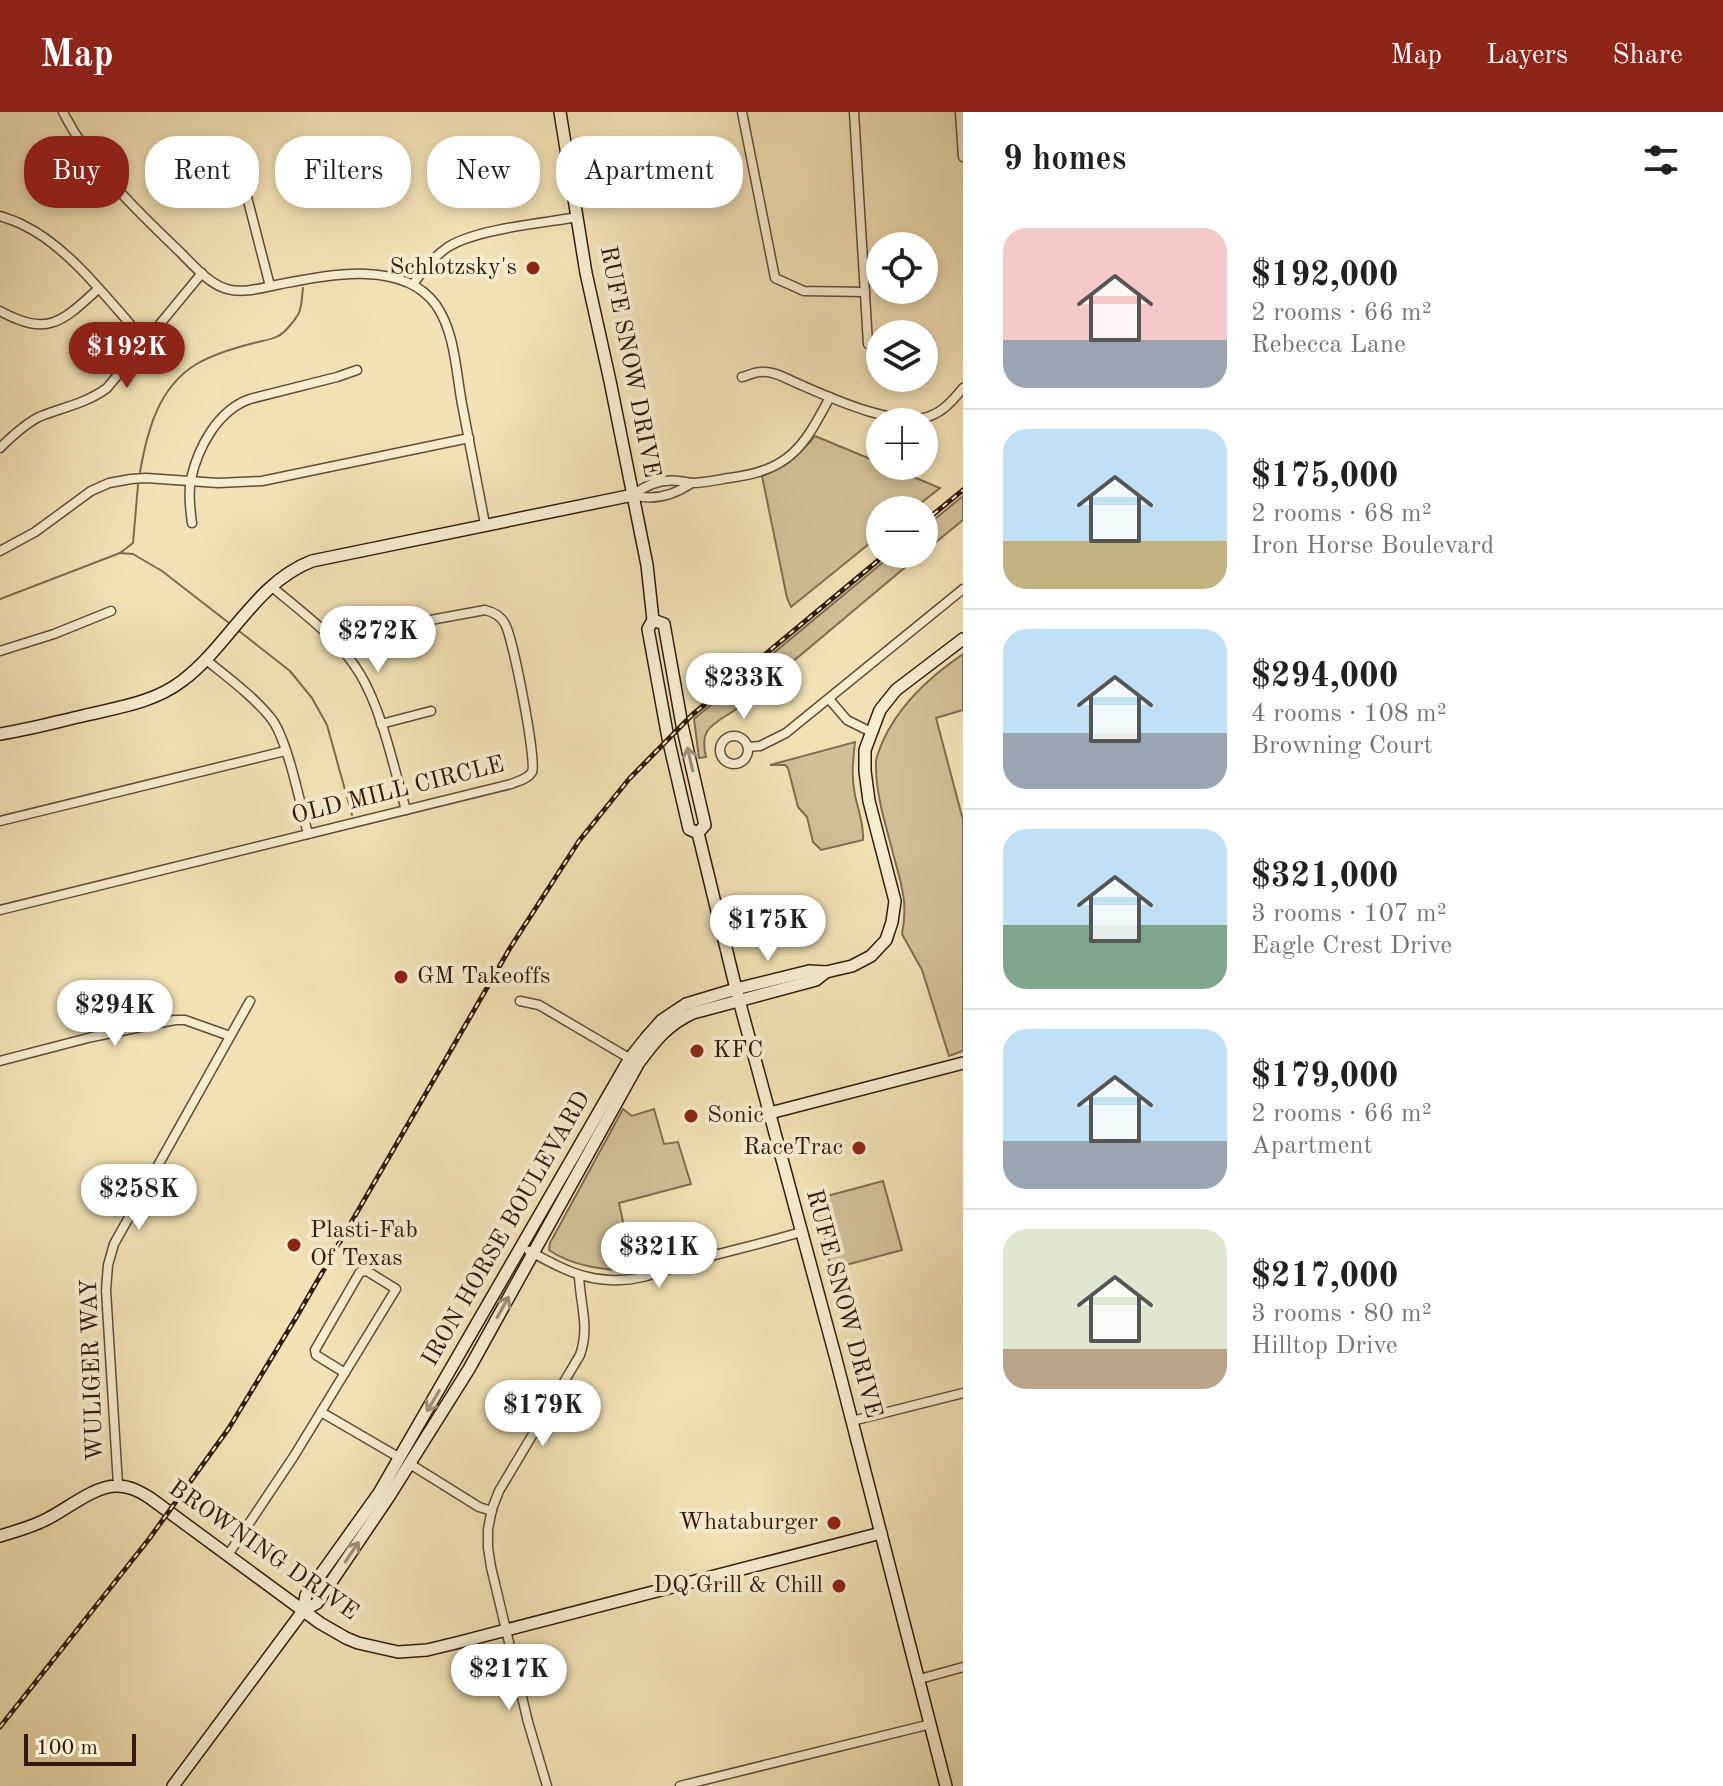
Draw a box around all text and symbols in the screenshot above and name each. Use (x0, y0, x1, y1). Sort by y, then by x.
text: Map (40, 37, 114, 75)
text: Map (1390, 42, 1442, 70)
text: Layers (1486, 42, 1568, 70)
text: Share (1612, 42, 1683, 70)
chip: Buy (24, 136, 129, 208)
chip: Rent (145, 136, 259, 208)
chip: Filters (275, 136, 411, 208)
chip: New (427, 136, 540, 208)
chip: Apartment (556, 136, 743, 208)
icon: filters (1639, 138, 1683, 182)
text: 9 homes (1003, 143, 1126, 177)
map controls (866, 232, 938, 568)
button: locate (866, 232, 938, 304)
street label: RUFE SNOW DRIVE (595, 244, 663, 480)
place label: Schlotzsky's (389, 256, 517, 280)
marker: Schlotzsky's (524, 259, 542, 277)
text: $192,000 (1251, 259, 1399, 293)
icon: home (1067, 260, 1163, 356)
text: 2 rooms · 66 m² (1251, 300, 1432, 326)
button: layers (866, 320, 938, 392)
pin: $192K (71, 322, 183, 390)
text: Rebecca Lane (1251, 332, 1406, 358)
text: $192K (87, 335, 167, 361)
button: + (866, 408, 938, 480)
text: $175,000 (1251, 460, 1399, 494)
icon: home (1067, 461, 1163, 557)
button: − (866, 496, 938, 568)
text: 2 rooms · 68 m² (1251, 501, 1432, 527)
text: Iron Horse Boulevard (1251, 533, 1494, 559)
pin: $272K (322, 606, 434, 674)
text: $272K (338, 619, 418, 645)
pin: $233K (688, 653, 800, 721)
text: $294,000 (1251, 660, 1399, 694)
icon: home (1067, 661, 1163, 757)
text: $233K (704, 666, 784, 692)
text: 4 rooms · 108 m² (1251, 701, 1447, 727)
text: Browning Court (1251, 733, 1433, 759)
one-way arrow (682, 747, 697, 772)
street label: OLD MILL CIRCLE (289, 753, 507, 829)
text: $321,000 (1251, 860, 1399, 894)
icon: home (1067, 861, 1163, 957)
pin: $175K (712, 895, 824, 963)
text: 3 rooms · 107 m² (1251, 901, 1447, 927)
text: $175K (728, 908, 808, 934)
text: Eagle Crest Drive (1251, 933, 1452, 959)
place label: GM Takeoffs (417, 965, 551, 989)
marker: GM Takeoffs (392, 968, 410, 986)
pin: $294K (59, 980, 171, 1048)
text: $294K (75, 993, 155, 1019)
place label: KFC (713, 1039, 763, 1063)
marker: KFC (688, 1042, 706, 1060)
text: $179,000 (1251, 1060, 1399, 1094)
icon: home (1067, 1061, 1163, 1157)
street label: IRON HORSE BOULEVARD (418, 1087, 596, 1371)
text: 2 rooms · 66 m² (1251, 1101, 1432, 1127)
place label: Sonic (707, 1104, 764, 1128)
marker: Sonic (682, 1107, 700, 1125)
text: Apartment (1251, 1133, 1373, 1159)
place label: RaceTrac (743, 1136, 843, 1160)
marker: RaceTrac (850, 1139, 868, 1157)
pin: $258K (83, 1164, 195, 1232)
text: $258K (99, 1177, 179, 1203)
street label: RUFE SNOW DRIVE (801, 1187, 885, 1421)
place label: Plasti-Fab Of Texas (310, 1219, 418, 1271)
pin: $321K (603, 1222, 715, 1290)
text: $321K (619, 1235, 699, 1261)
marker: Plasti-Fab Of Texas (285, 1236, 303, 1254)
text: $217,000 (1251, 1260, 1399, 1294)
icon: home (1067, 1261, 1163, 1357)
street label: WULIGER WAY (78, 1278, 108, 1462)
one-way arrow (495, 1296, 511, 1319)
text: 3 rooms · 80 m² (1251, 1301, 1432, 1327)
text: Hilltop Drive (1251, 1333, 1398, 1359)
pin: $179K (487, 1380, 599, 1448)
one-way arrow (425, 1389, 441, 1412)
text: $179K (503, 1393, 583, 1419)
street label: BROWNING DRIVE (164, 1477, 362, 1625)
place label: Whataburger (678, 1511, 818, 1535)
marker: Whataburger (825, 1514, 843, 1532)
one-way arrow (344, 1541, 360, 1563)
place label: DQ Grill & Chill (653, 1574, 823, 1598)
marker: DQ Grill & Chill (830, 1577, 848, 1595)
pin: $217K (453, 1644, 565, 1712)
text: $217K (469, 1657, 549, 1683)
scale bar (24, 1730, 136, 1766)
text: 100 m (36, 1737, 98, 1759)

